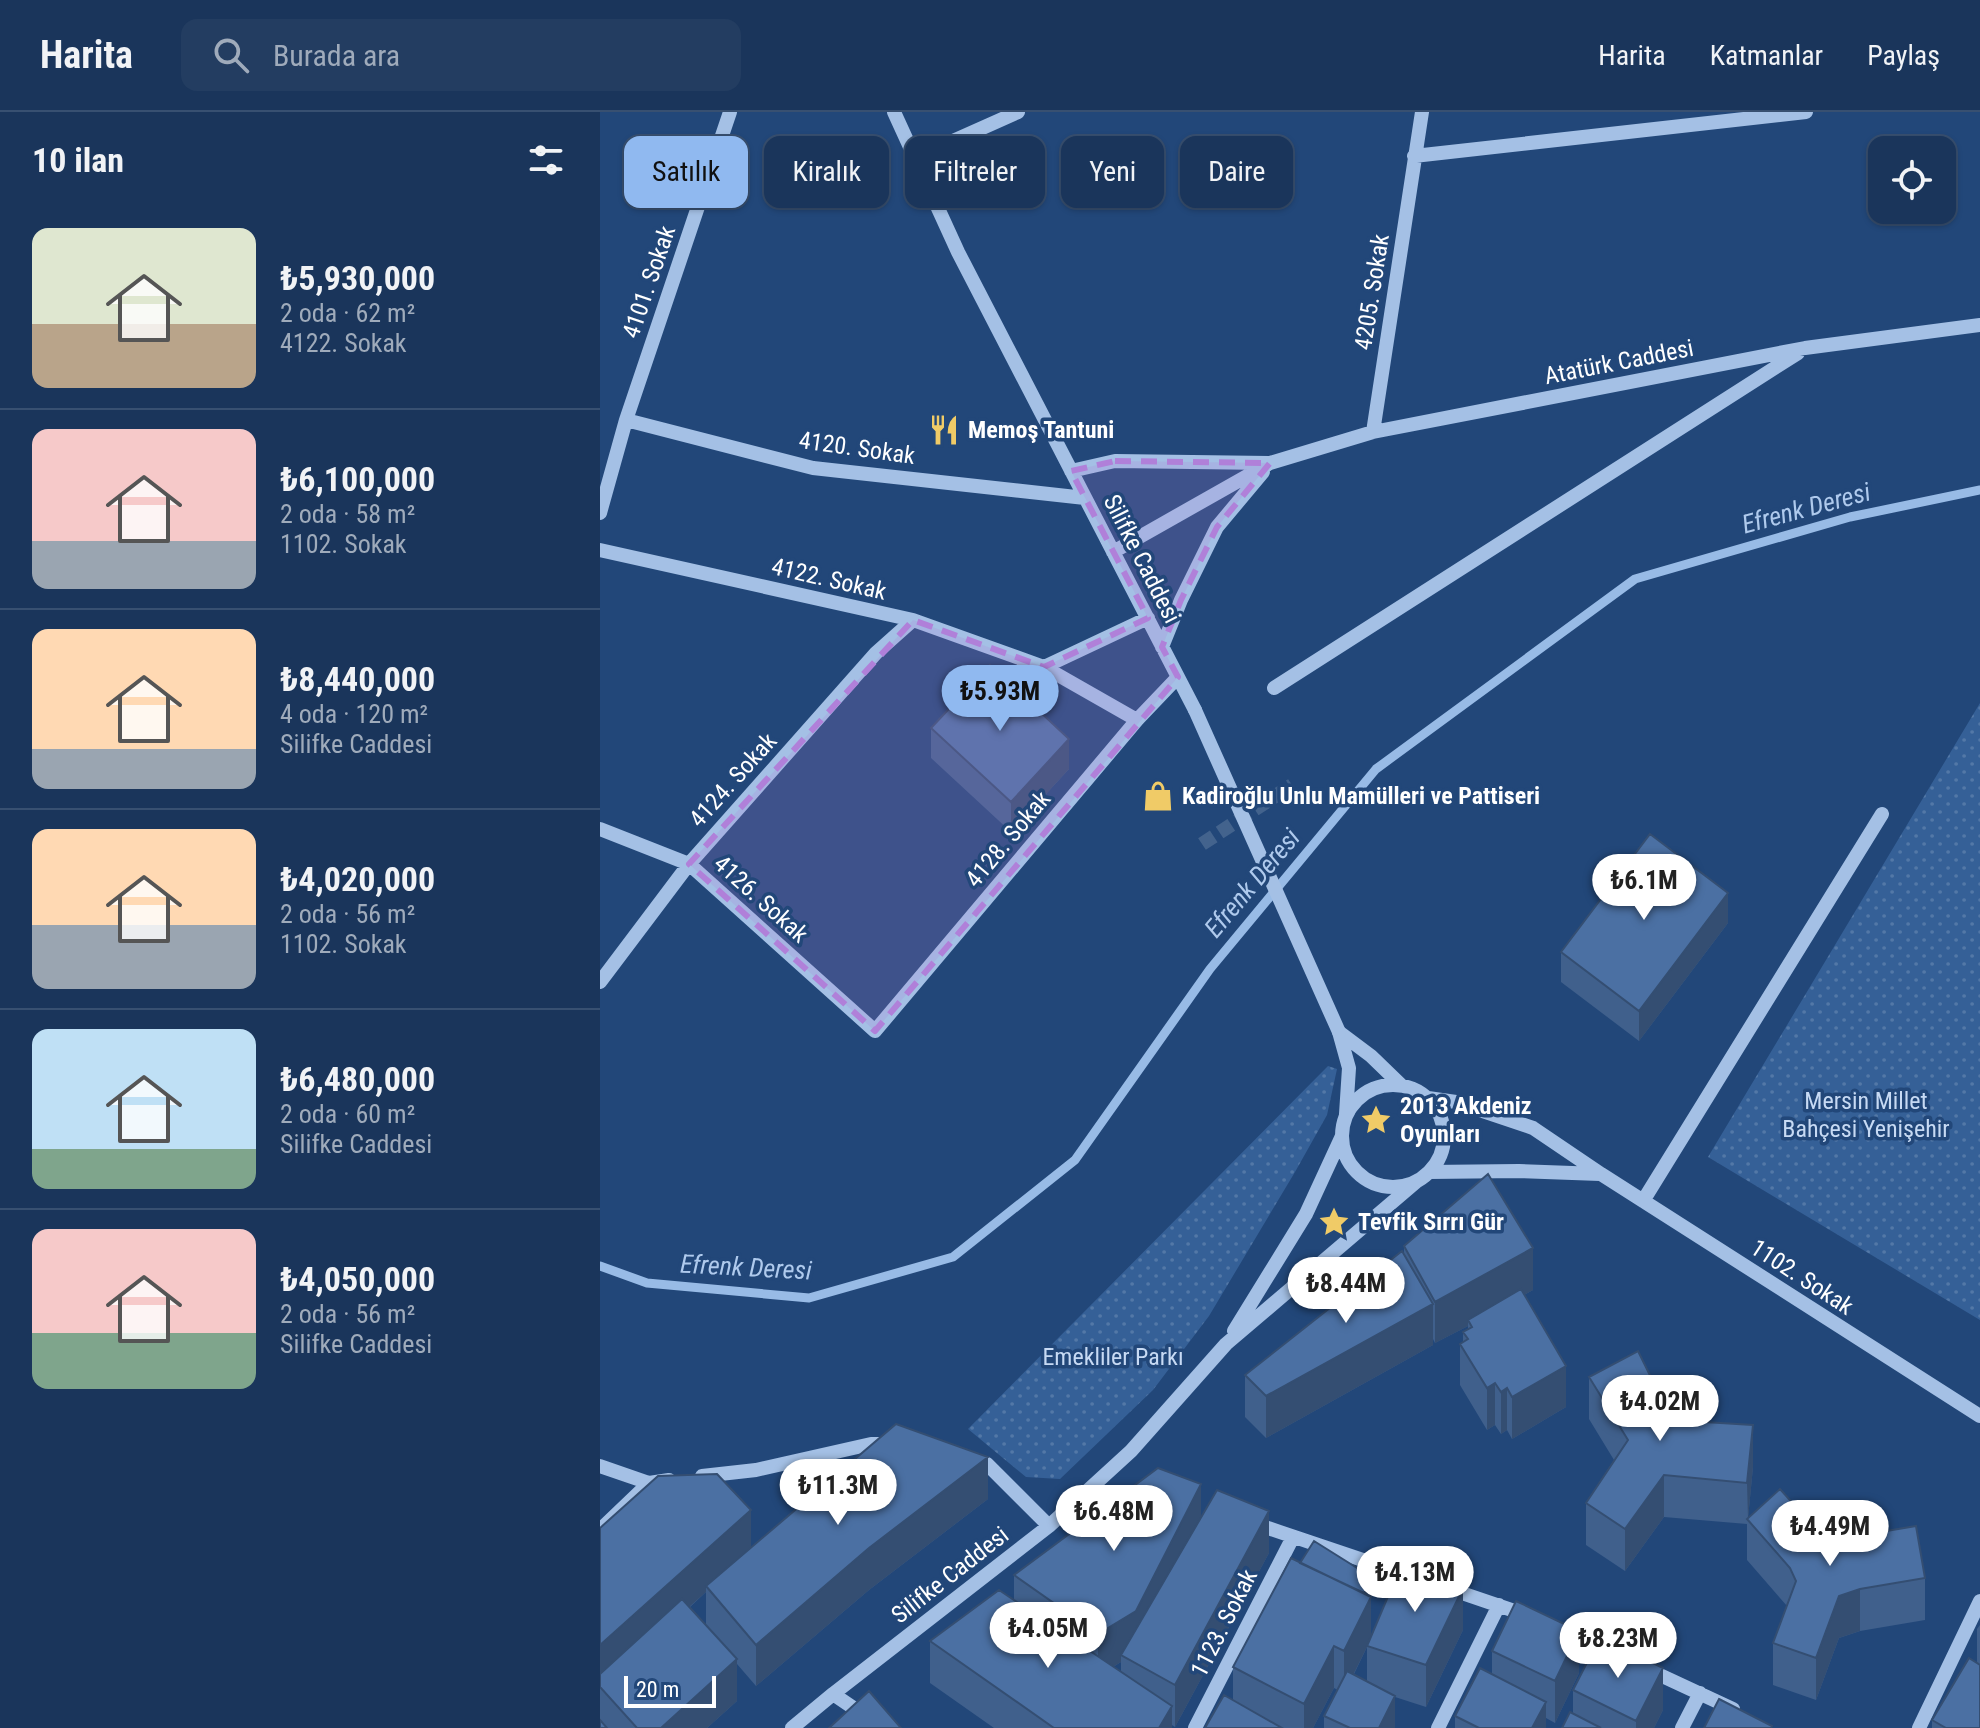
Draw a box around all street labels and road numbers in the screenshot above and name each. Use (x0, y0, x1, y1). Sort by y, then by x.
street label: 4101. Sokak (617, 222, 681, 342)
street label: 4205. Sokak (1349, 232, 1395, 352)
street label: Atatürk Caddesi (1542, 334, 1696, 390)
street label: 4120. Sokak (797, 426, 917, 470)
street label: Silifke Caddesi (1098, 490, 1186, 628)
street label: 4122. Sokak (769, 552, 889, 606)
street label: 4124. Sokak (683, 727, 783, 833)
street label: 4128. Sokak (960, 785, 1056, 893)
street label: 4126. Sokak (708, 849, 814, 949)
street label: 1102. Sokak (1745, 1233, 1859, 1321)
street label: Silifke Caddesi (886, 1521, 1014, 1629)
street label: 1123. Sokak (1185, 1564, 1263, 1681)

